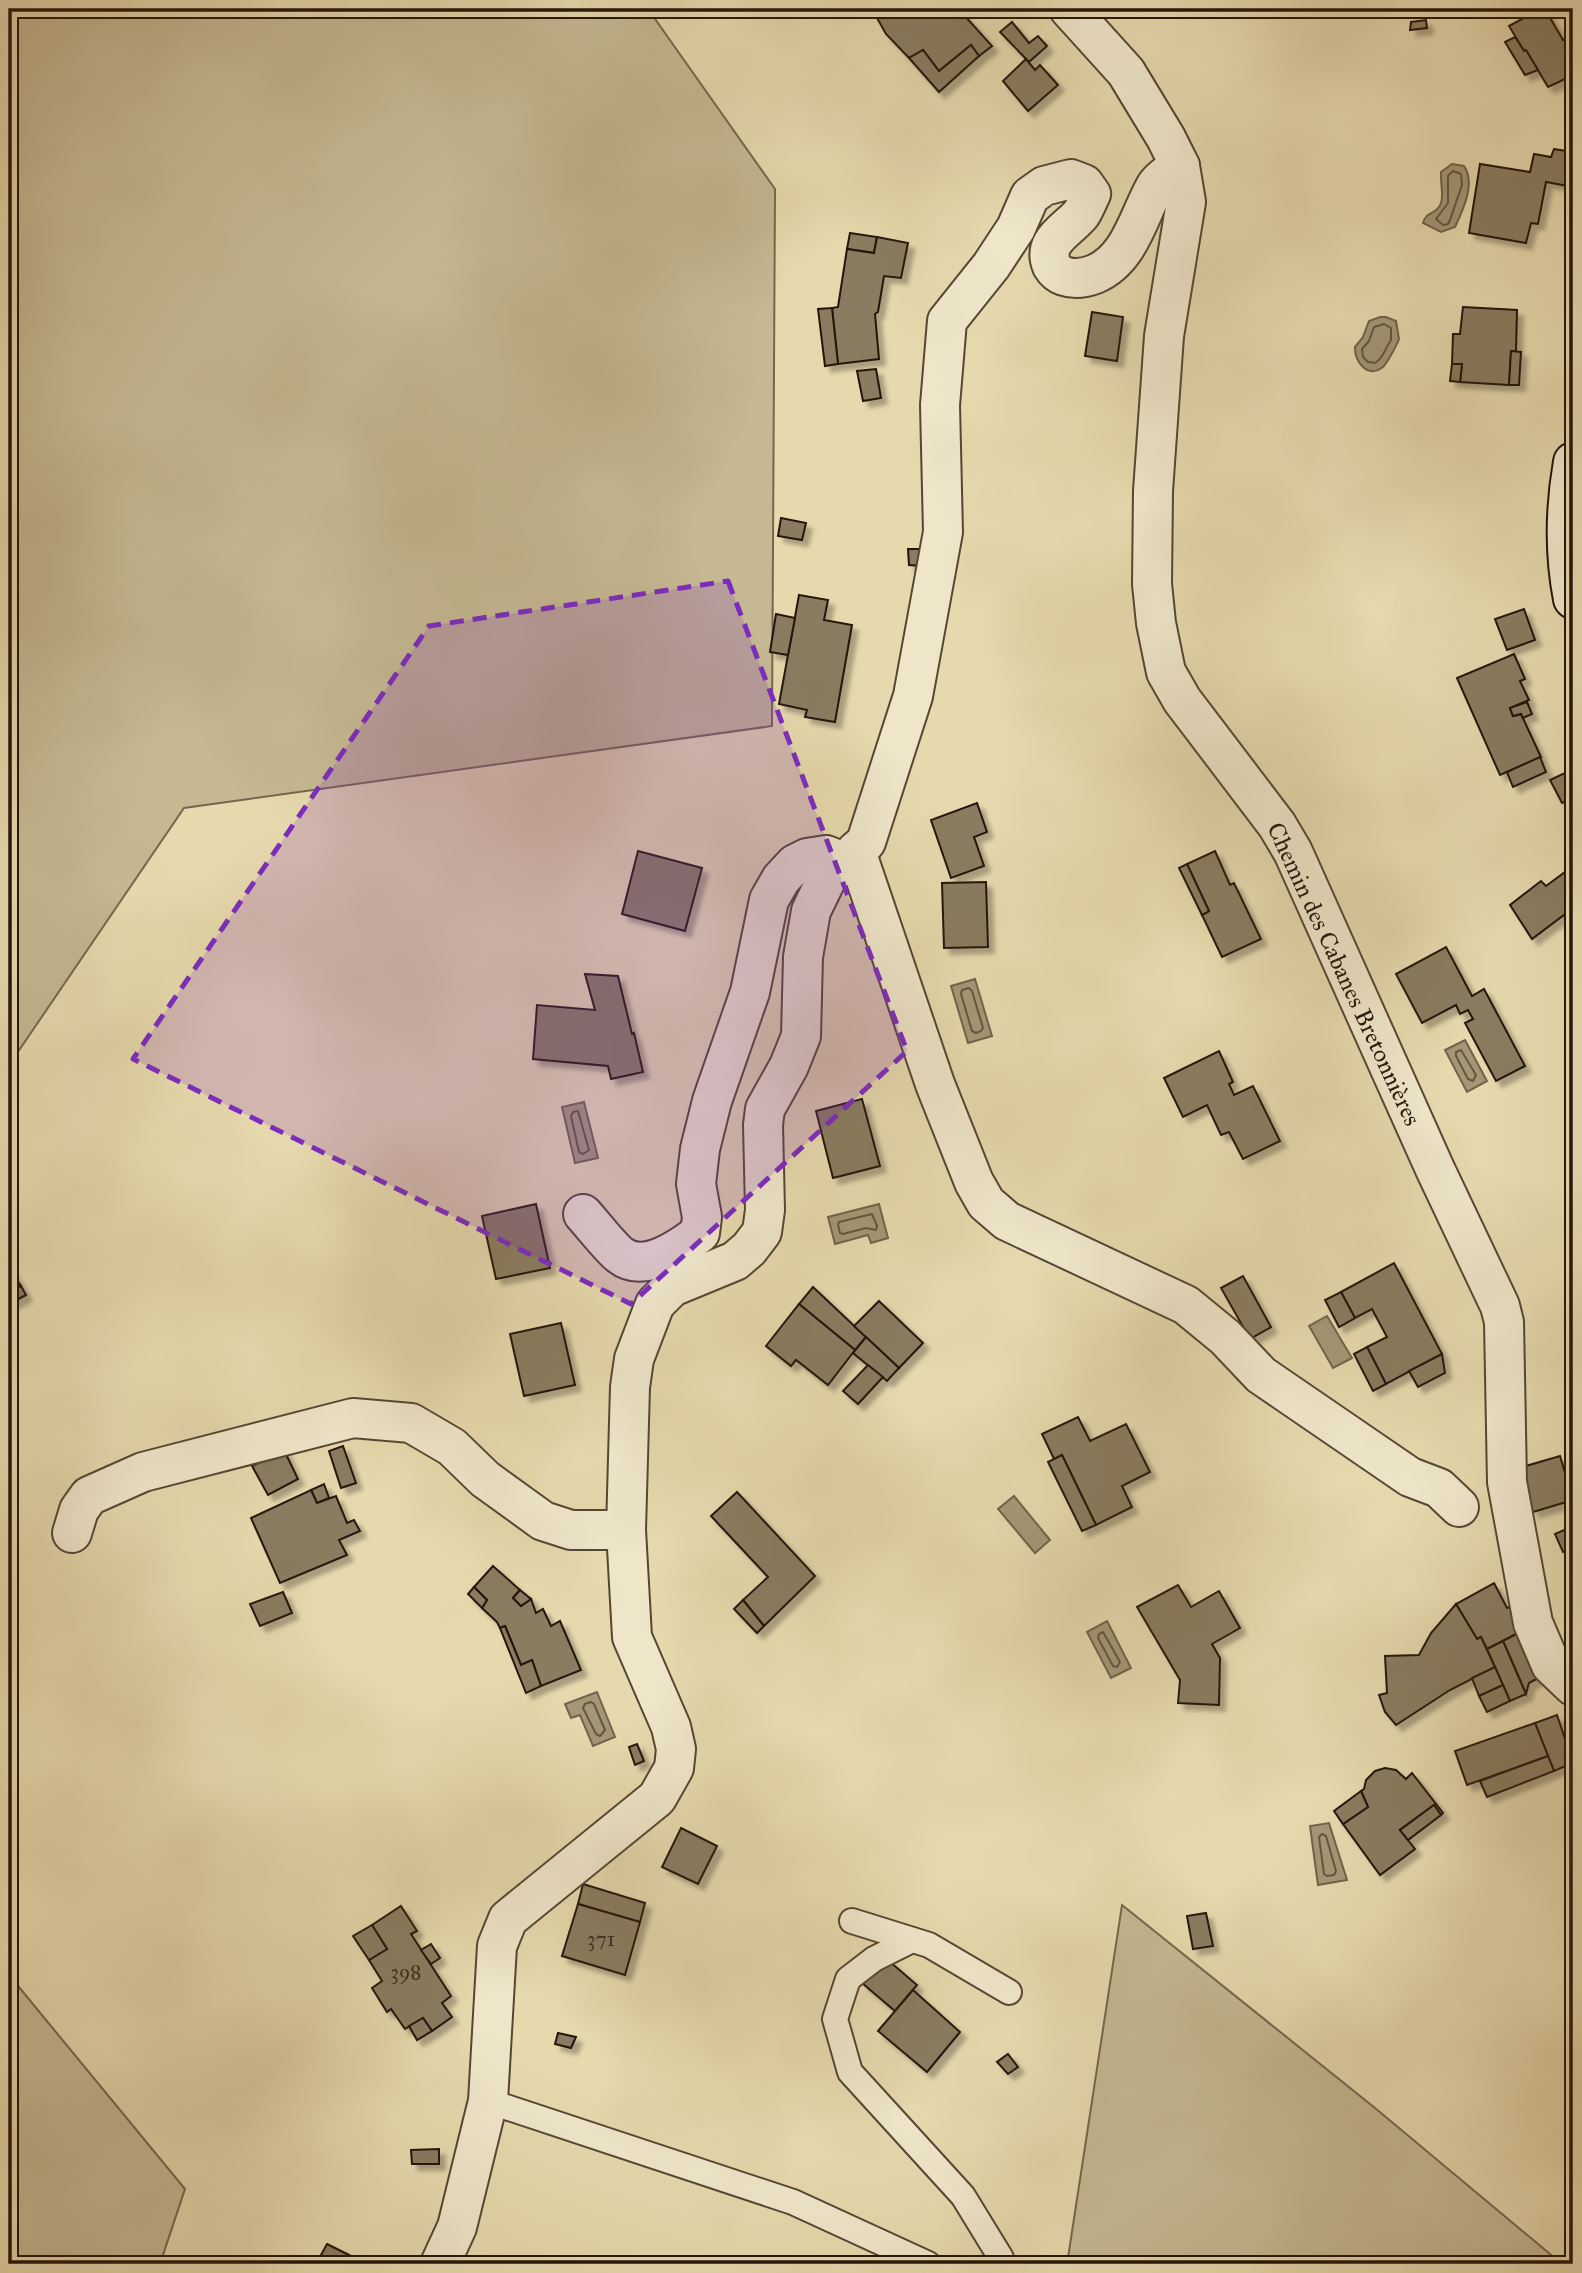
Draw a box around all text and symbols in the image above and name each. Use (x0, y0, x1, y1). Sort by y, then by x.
street label: Chemin des Cabanes Bretonnières (1260, 818, 1428, 1130)
house number: 371 (587, 1926, 615, 1952)
house number: 398 (391, 1959, 421, 1985)

